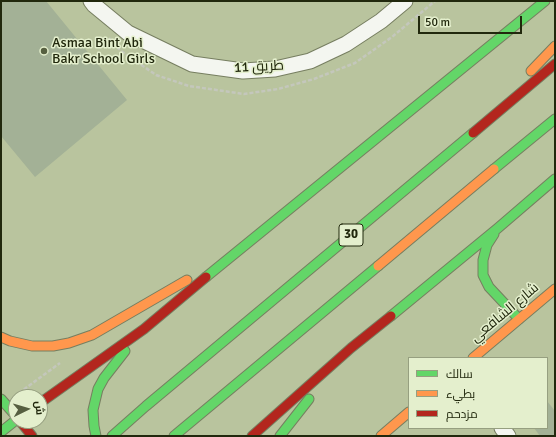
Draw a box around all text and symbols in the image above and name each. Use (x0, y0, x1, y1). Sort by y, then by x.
scale bar (420, 8, 524, 34)
text: 50 m (425, 15, 450, 30)
place label: Asmaa Bint Abi Bakr School Girls (52, 35, 155, 68)
marker: Asmaa Bint Abi Bakr School Girls (39, 46, 49, 56)
street label: طريق 11 (233, 57, 285, 77)
road number: 30 (339, 224, 363, 246)
street label: شارع الشافعي (468, 280, 542, 346)
legend (408, 357, 548, 429)
text: سالك (446, 367, 473, 382)
text: بطيء (446, 387, 475, 402)
north arrow (8, 389, 48, 429)
text: ش (32, 400, 47, 416)
text: مزدحم (446, 407, 478, 422)

